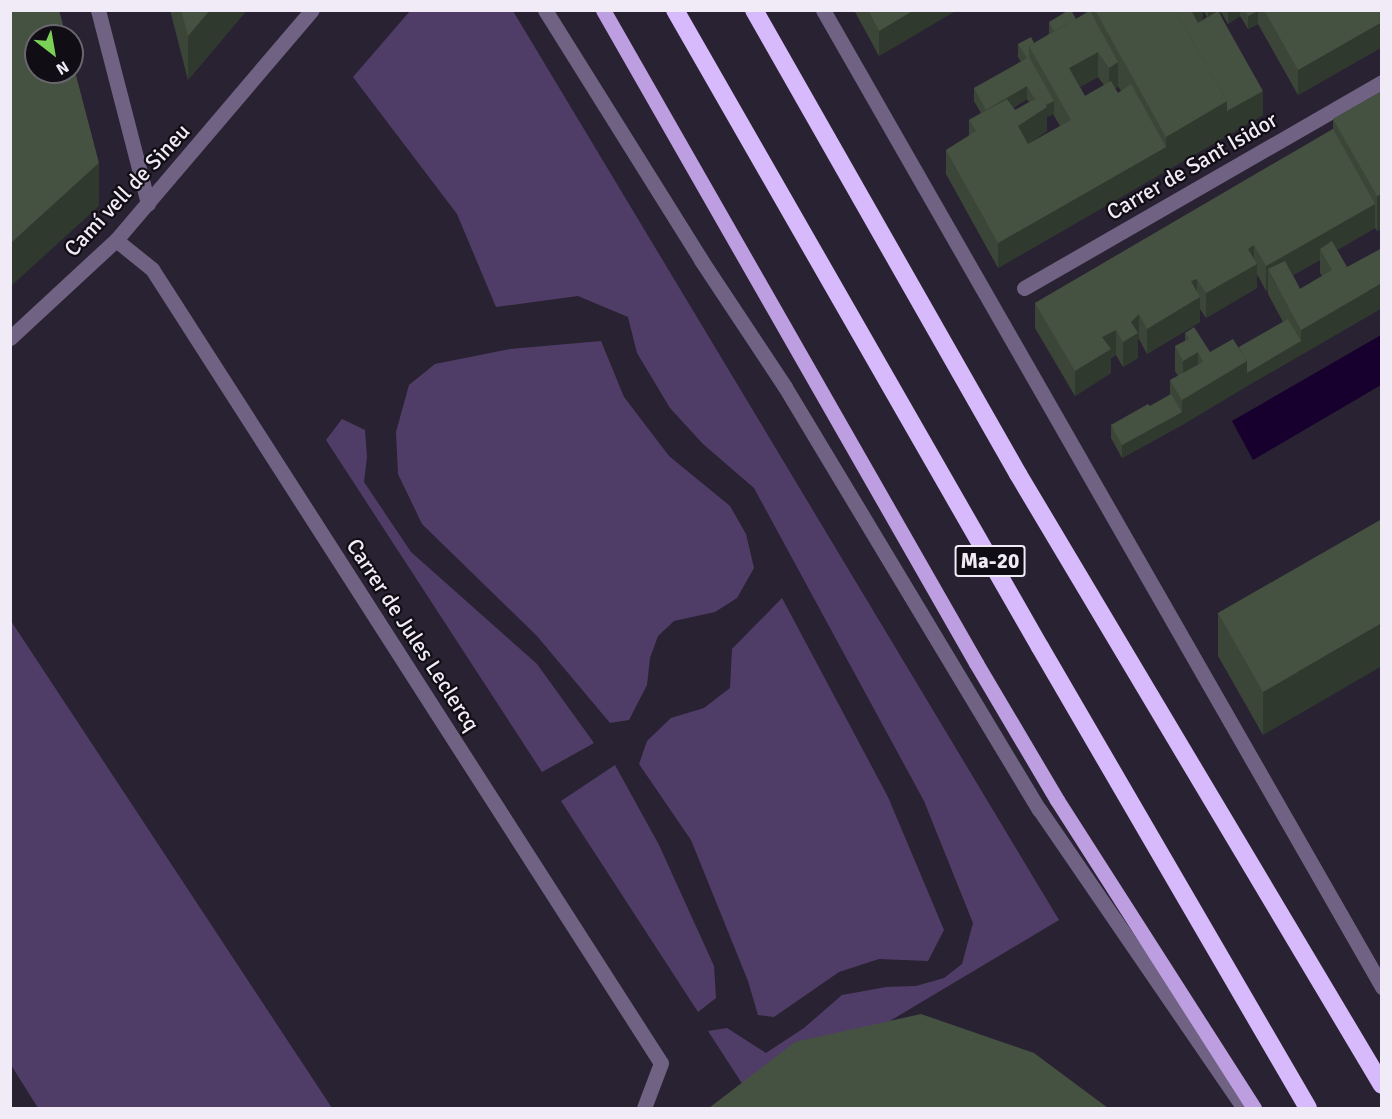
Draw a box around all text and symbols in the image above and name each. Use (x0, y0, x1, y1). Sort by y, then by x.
north arrow (24, 24, 84, 84)
text: N (52, 56, 72, 79)
street label: Carrer de Sant Isidor (1102, 106, 1282, 226)
street label: Camí vell de Sineu (59, 118, 195, 262)
street label: Carrer de Jules Leclercq (341, 534, 485, 736)
road number: Ma-20 (954, 543, 1026, 579)

